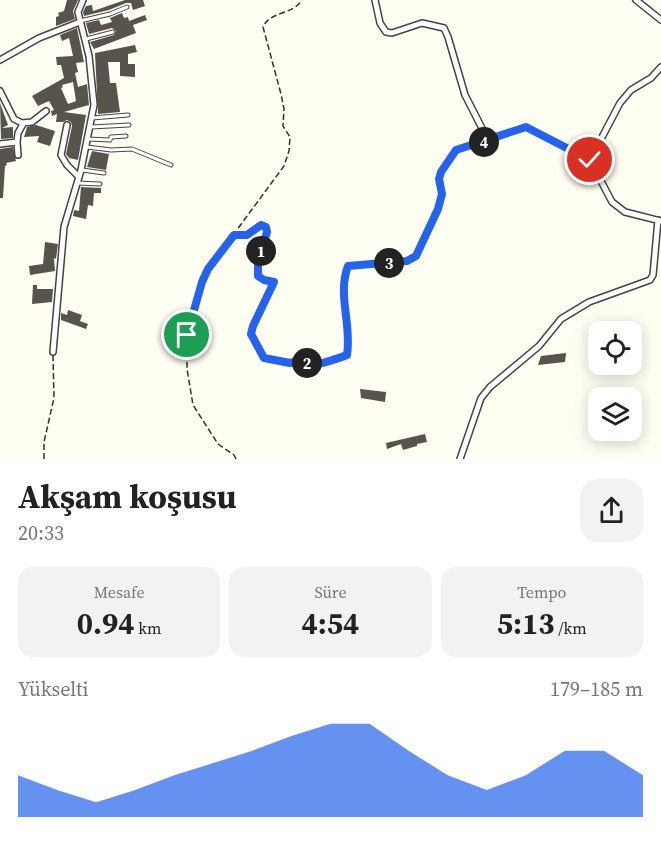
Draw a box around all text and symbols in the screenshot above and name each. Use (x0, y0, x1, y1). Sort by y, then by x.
pin: 4 (469, 127, 499, 157)
text: 4 (480, 131, 488, 153)
pin (564, 134, 615, 185)
icon: check (573, 143, 606, 176)
pin: 1 (246, 236, 276, 266)
text: 1 (257, 240, 265, 262)
pin: 3 (374, 248, 404, 278)
text: 3 (385, 252, 393, 274)
pin (161, 309, 212, 360)
icon: arrive (170, 318, 203, 351)
map controls (588, 321, 642, 441)
button: locate (588, 321, 642, 375)
pin: 2 (292, 348, 322, 378)
text: 2 (303, 352, 311, 374)
button: layers (588, 387, 642, 441)
text: Akşam koşusu (18, 474, 237, 519)
button: share (580, 479, 643, 542)
text: 20:33 (18, 519, 64, 547)
text: Mesafe (94, 581, 145, 603)
text: Süre (314, 581, 347, 603)
text: Tempo (517, 581, 566, 603)
text: 0.94 (77, 603, 135, 644)
text: 4:54 (302, 603, 359, 644)
text: 5:13 (497, 603, 555, 644)
text: km (135, 617, 162, 639)
text: /km (555, 617, 587, 639)
text: Yükselti (18, 675, 89, 703)
text: 179–185 m (550, 675, 643, 703)

